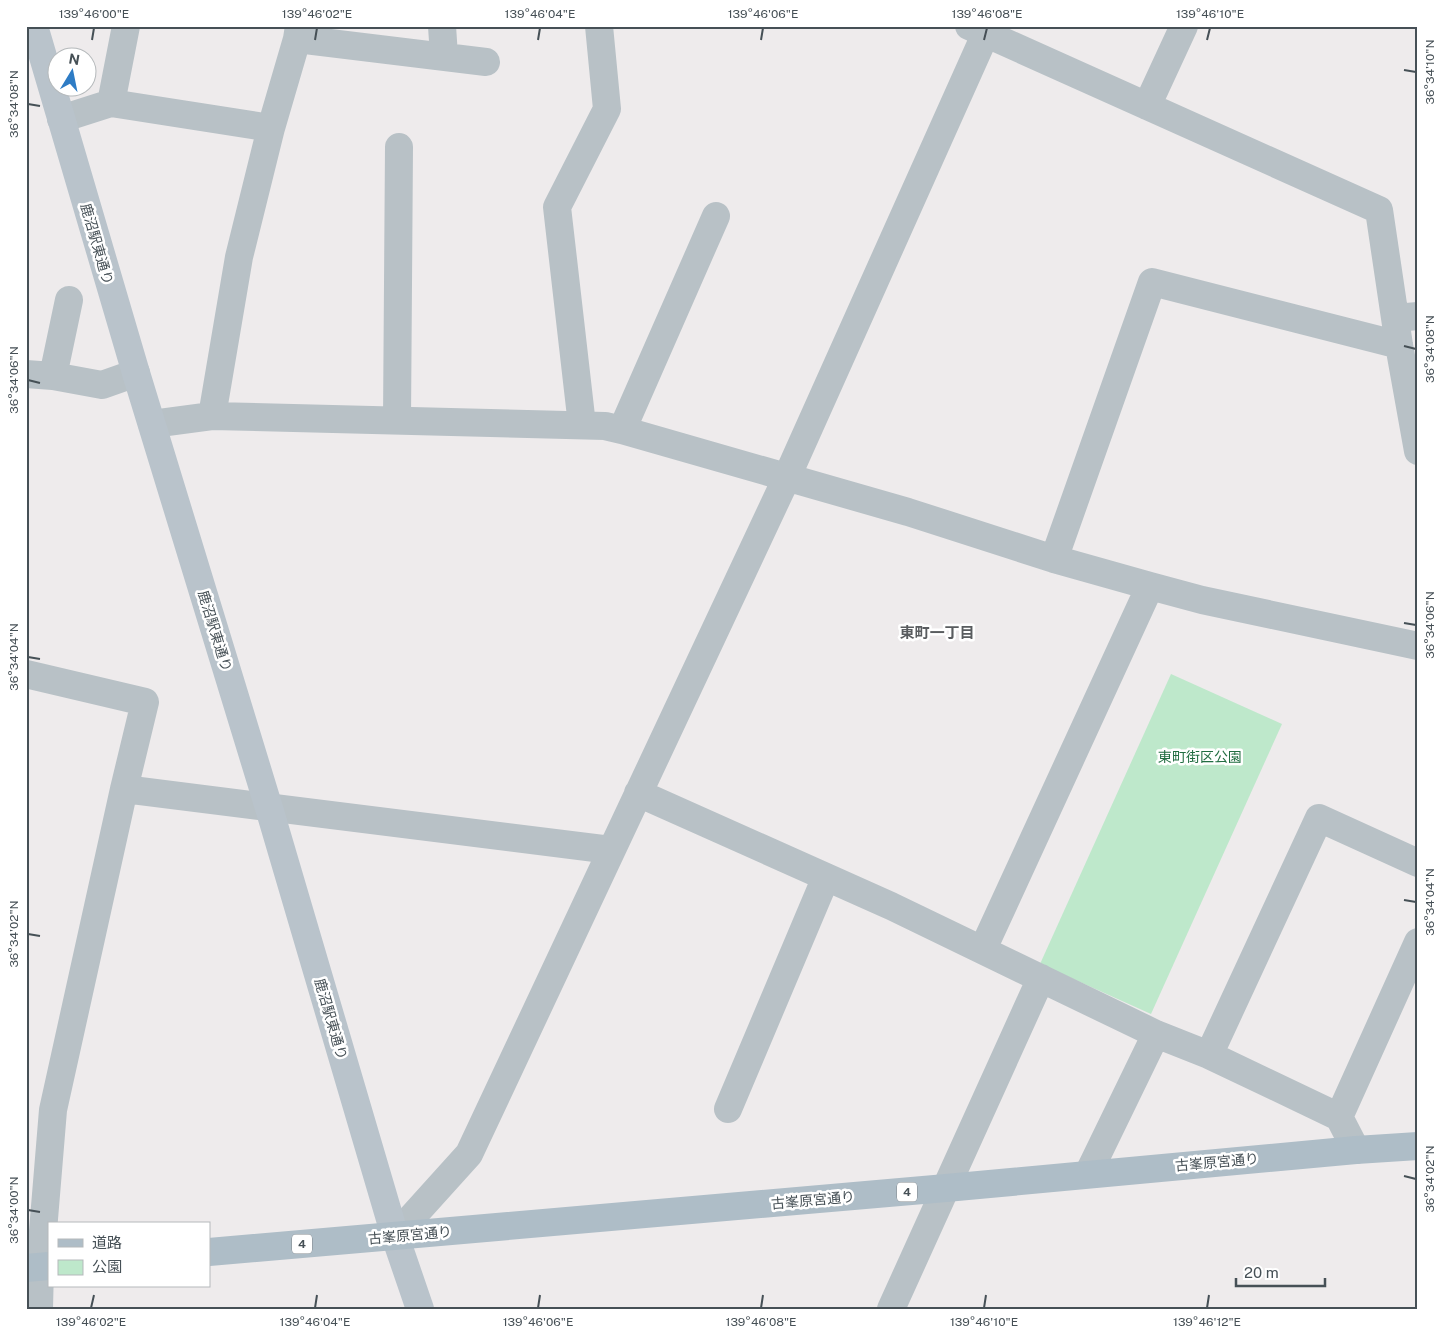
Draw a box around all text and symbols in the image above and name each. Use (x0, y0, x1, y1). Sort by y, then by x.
text: 139°46'00"E (59, 7, 129, 21)
text: 139°46'02"E (282, 7, 352, 21)
text: 139°46'04"E (505, 7, 575, 21)
text: 139°46'06"E (728, 7, 798, 21)
text: 139°46'08"E (952, 7, 1023, 21)
text: 139°46'10"E (1176, 7, 1244, 21)
text: 36°34'10"N (1423, 40, 1437, 104)
north arrow (48, 48, 98, 98)
text: N (67, 50, 81, 68)
text: 36°34'08"N (7, 70, 21, 138)
street label: 鹿沼駅東通り (78, 201, 116, 287)
text: 36°34'08"N (1423, 315, 1437, 383)
text: 36°34'06"N (7, 346, 21, 414)
street label: 鹿沼駅東通り (195, 588, 235, 674)
text: 36°34'06"N (1423, 591, 1437, 659)
text: 36°34'04"N (7, 623, 21, 691)
district label: 東町一丁目 (899, 624, 975, 641)
park label: 東町街区公園 (1158, 749, 1242, 765)
text: 36°34'04"N (1423, 868, 1437, 936)
text: 36°34'02"N (7, 900, 21, 968)
street label: 鹿沼駅東通り (312, 976, 350, 1062)
text: 36°34'02"N (1423, 1145, 1437, 1213)
street label: 古峯原宮通り (1174, 1150, 1260, 1174)
text: 36°34'00"N (7, 1176, 21, 1244)
road number: 4 (897, 1182, 917, 1202)
street label: 古峯原宮通り (770, 1188, 856, 1212)
legend (48, 1222, 210, 1288)
street label: 古峯原宮通り (367, 1223, 453, 1247)
text: 道路 (92, 1234, 122, 1251)
road number: 4 (292, 1234, 312, 1254)
scale bar (1236, 1255, 1325, 1287)
text: 公園 (92, 1258, 122, 1275)
text: 20 m (1244, 1264, 1279, 1281)
text: 139°46'02"E (56, 1315, 126, 1329)
text: 139°46'04"E (280, 1315, 350, 1329)
text: 139°46'06"E (503, 1315, 573, 1329)
text: 139°46'08"E (726, 1315, 797, 1329)
text: 139°46'10"E (950, 1315, 1018, 1329)
text: 139°46'12"E (1173, 1315, 1241, 1329)

